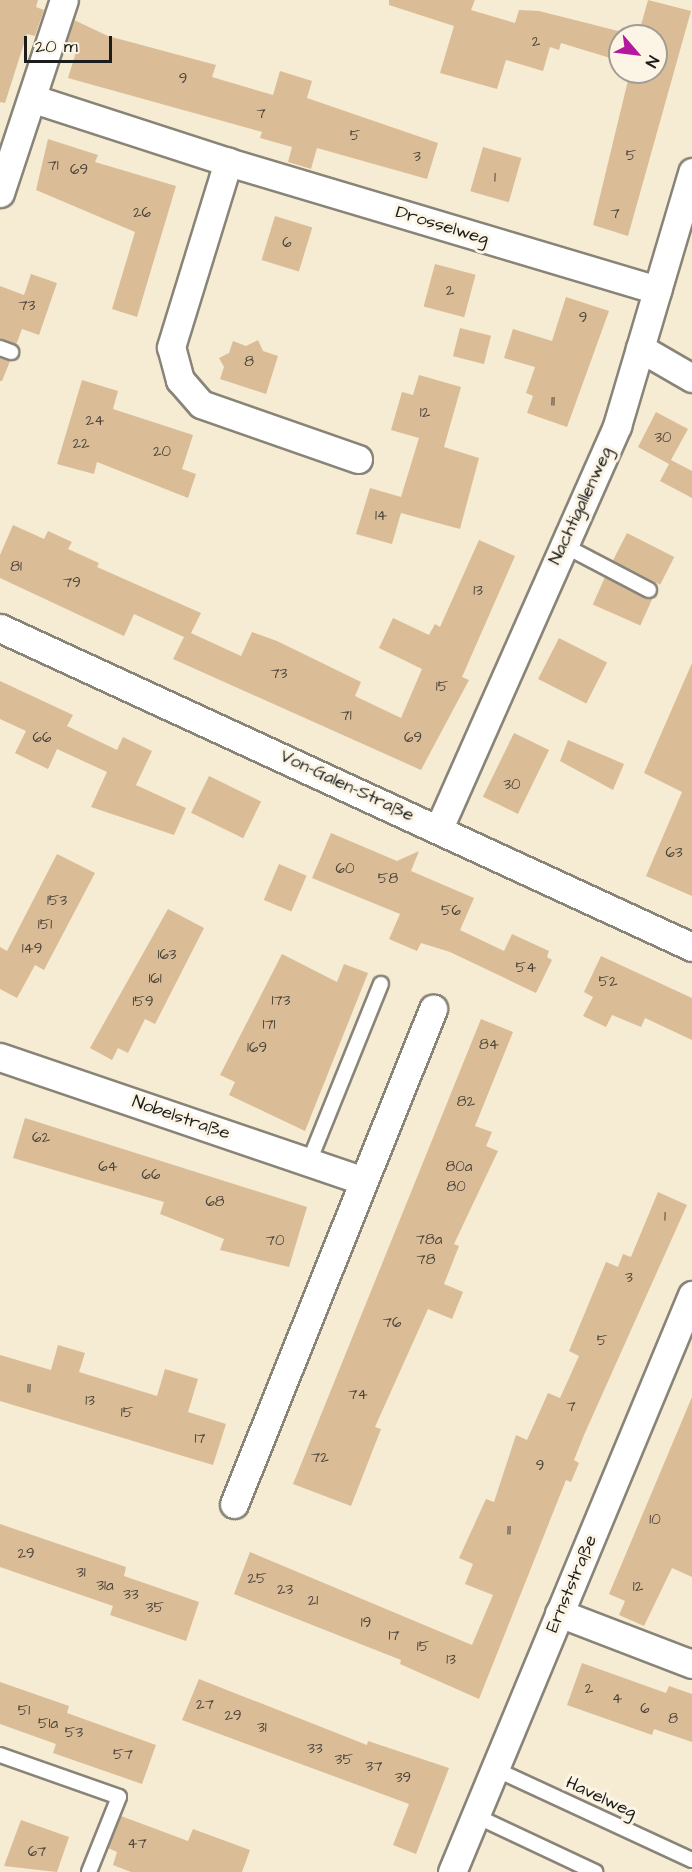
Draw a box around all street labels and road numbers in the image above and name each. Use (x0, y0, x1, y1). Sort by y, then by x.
street label: Drosselweg (393, 202, 491, 250)
street label: Nachtigallenweg (544, 444, 618, 568)
street label: Von-Galen-Straße (277, 746, 417, 826)
street label: Nobelstraße (129, 1091, 233, 1145)
street label: Ernststraße (542, 1532, 602, 1636)
street label: Havelweg (562, 1772, 640, 1824)

